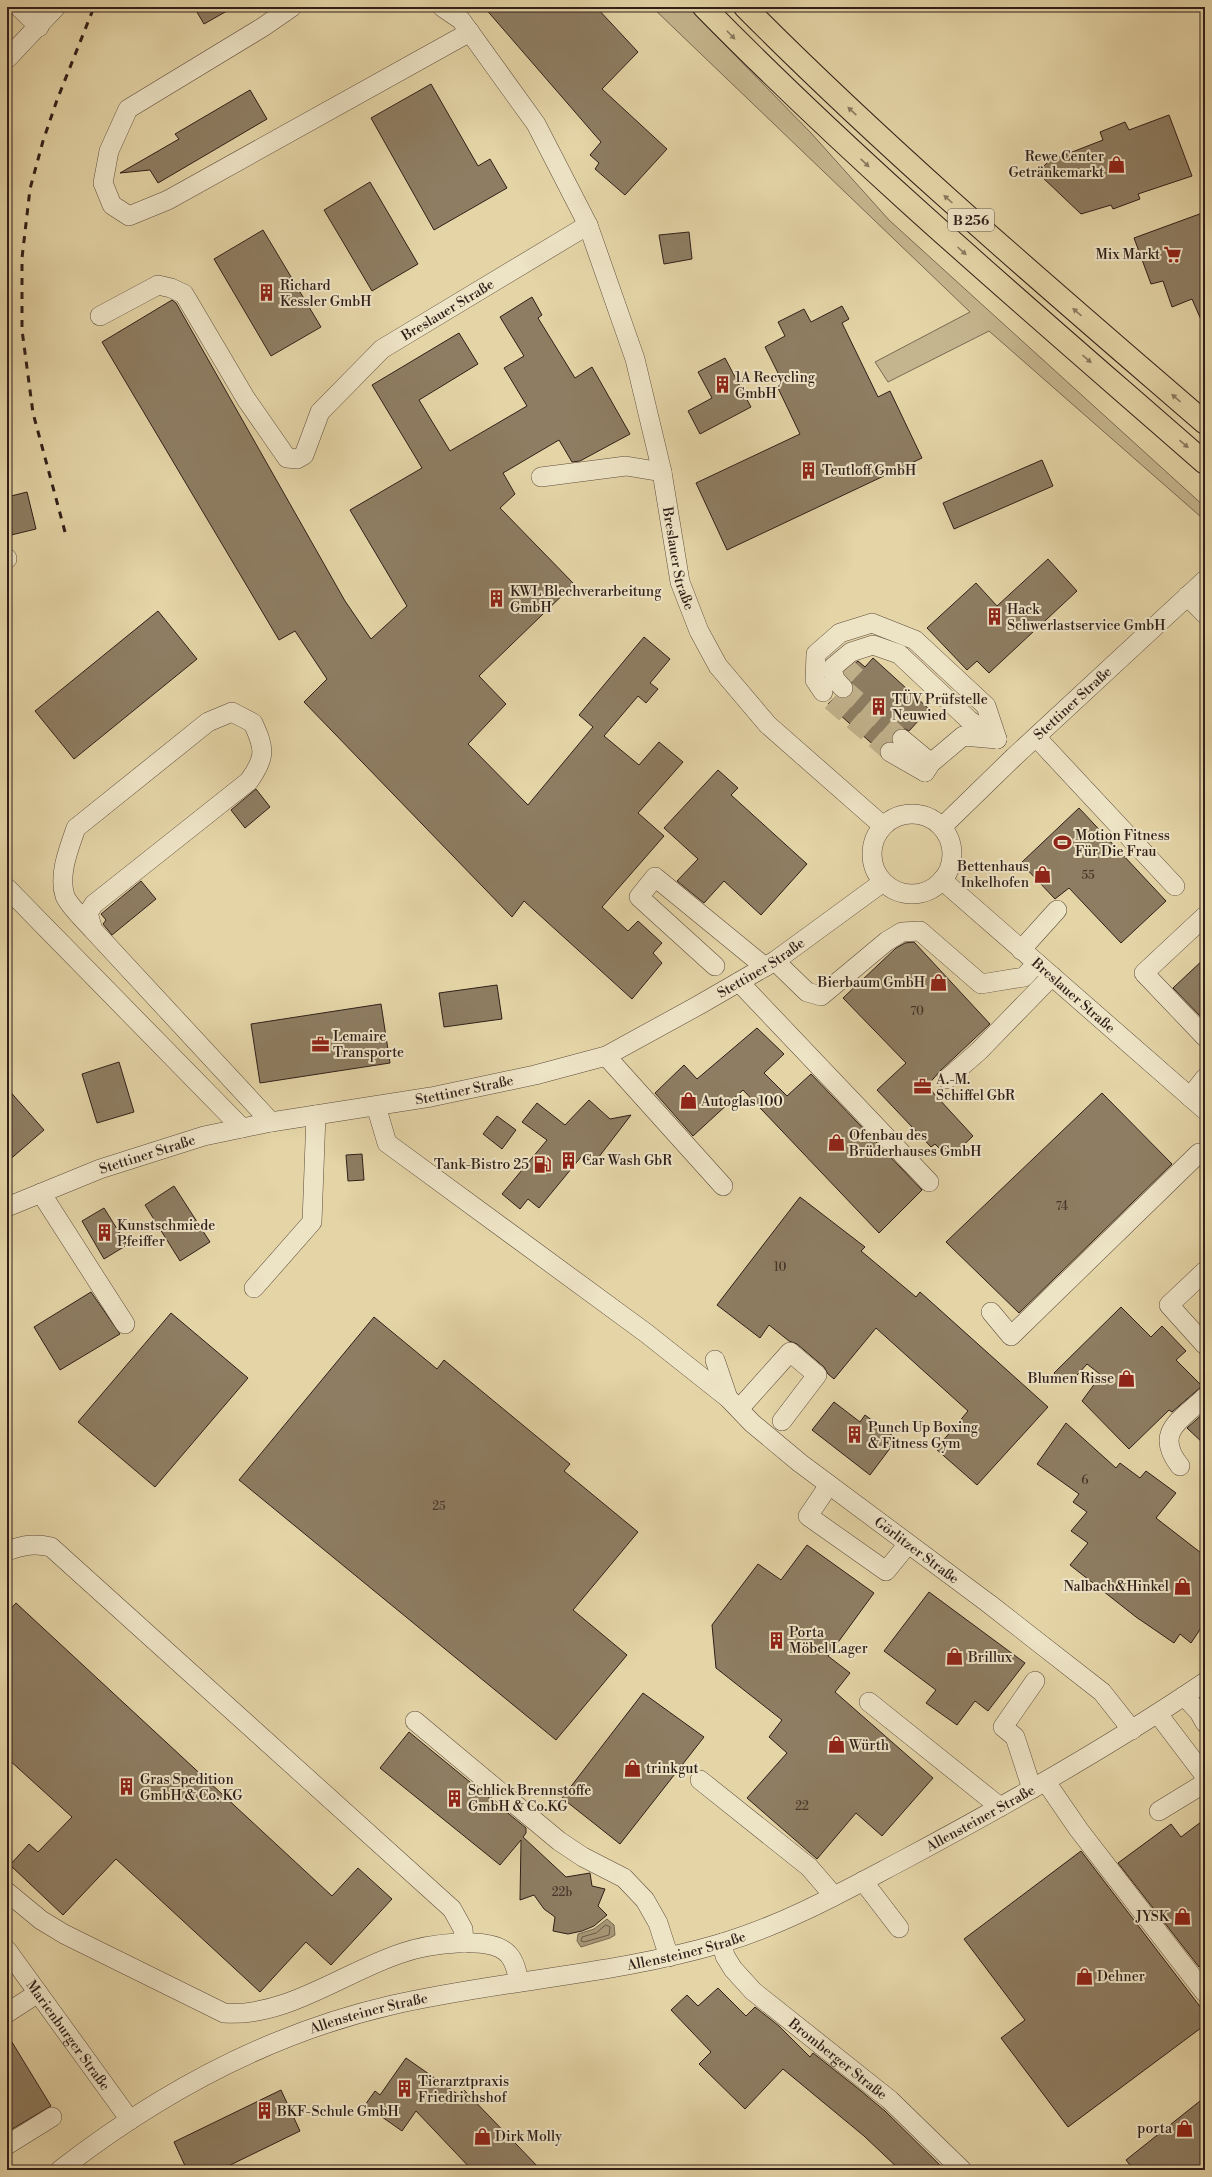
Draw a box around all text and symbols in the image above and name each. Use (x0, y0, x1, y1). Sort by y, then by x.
one-way arrow (726, 30, 736, 40)
one-way arrow (847, 106, 857, 116)
place label: Rewe Center Getränkemarkt (1008, 148, 1104, 182)
shop icon: Rewe Center Getränkemarkt (1107, 154, 1127, 174)
one-way arrow (860, 159, 871, 168)
one-way arrow (942, 195, 953, 204)
road number: B 256 (948, 209, 994, 231)
supermarket icon: Mix Markt (1163, 244, 1183, 264)
one-way arrow (957, 246, 967, 255)
place label: Mix Markt (1095, 246, 1160, 264)
street label: Breslauer Straße (397, 276, 498, 346)
place label: Richard Kessler GmbH (280, 277, 372, 311)
building icon: Richard Kessler GmbH (257, 283, 277, 303)
one-way arrow (1072, 308, 1082, 317)
one-way arrow (1081, 354, 1092, 363)
place label: 1A Recycling GmbH (735, 369, 816, 403)
building icon: 1A Recycling GmbH (712, 375, 732, 395)
one-way arrow (1170, 393, 1181, 402)
one-way arrow (1179, 440, 1189, 449)
building icon: Teutloff GmbH (799, 460, 819, 480)
place label: Teutloff GmbH (822, 462, 917, 480)
street label: Breslauer Straße (658, 505, 698, 613)
place label: KWL Blechverarbeitung GmbH (510, 583, 662, 617)
building icon: KWL Blechverarbeitung GmbH (487, 589, 507, 609)
place label: Hack Schwerlastservice GmbH (1007, 601, 1166, 635)
building icon: Hack Schwerlastservice GmbH (984, 607, 1004, 627)
street label: Stettiner Straße (1030, 663, 1116, 744)
place label: TÜV Prüfstelle Neuwied (892, 689, 988, 725)
building icon: TÜV Prüfstelle Neuwied (869, 697, 889, 717)
place label: Motion Fitness Für Die Frau (1075, 827, 1170, 861)
sports icon: Motion Fitness Für Die Frau (1052, 833, 1072, 853)
place label: Bettenhaus Inkelhofen (956, 858, 1030, 892)
shop icon: Bettenhaus Inkelhofen (1032, 864, 1052, 884)
house number: 55 (1081, 868, 1095, 883)
street label: Stettiner Straße (714, 934, 809, 1003)
street label: Breslauer Straße (1027, 954, 1119, 1037)
shop icon: Bierbaum GmbH (928, 972, 948, 992)
place label: Bierbaum GmbH (817, 974, 926, 992)
house number: 70 (910, 1004, 924, 1019)
place label: Lemaire Transporte (333, 1028, 404, 1062)
office icon: Lemaire Transporte (310, 1034, 330, 1054)
place label: A.-M. Schiffel GbR (935, 1071, 1015, 1105)
street label: Stettiner Straße (414, 1072, 515, 1109)
office icon: A.-M. Schiffel GbR (913, 1077, 933, 1097)
shop icon: Autoglas 100 (678, 1091, 698, 1111)
place label: Autoglas 100 (700, 1093, 783, 1111)
place label: Ofenbau des Brüderhauses GmbH (848, 1127, 982, 1161)
street label: Stettiner Straße (97, 1131, 198, 1179)
shop icon: Ofenbau des Brüderhauses GmbH (826, 1133, 846, 1153)
building icon: Car Wash GbR (559, 1150, 579, 1170)
place label: Car Wash GbR (582, 1152, 672, 1170)
fuel station icon: Tank-Bistro 25 (532, 1154, 552, 1174)
place label: Tank-Bistro 25 (434, 1156, 529, 1174)
house number: 74 (1056, 1199, 1068, 1214)
place label: Kunstschmiede Pfeiffer (117, 1217, 215, 1251)
building icon: Kunstschmiede Pfeiffer (94, 1223, 114, 1243)
house number: 10 (774, 1260, 786, 1275)
shop icon: Blumen Risse (1117, 1368, 1137, 1388)
place label: Blumen Risse (1027, 1370, 1114, 1388)
place label: Punch Up Boxing & Fitness Gym (868, 1419, 979, 1453)
building icon: Punch Up Boxing & Fitness Gym (845, 1425, 865, 1445)
house number: 6 (1081, 1473, 1089, 1488)
house number: 25 (432, 1499, 446, 1514)
street label: Görlitzer Straße (870, 1513, 962, 1588)
shop icon: Nalbach&Hinkel (1172, 1576, 1192, 1596)
place label: Nalbach&Hinkel (1063, 1578, 1169, 1596)
place label: Porta Möbel Lager (789, 1624, 868, 1658)
building icon: Porta Möbel Lager (766, 1630, 786, 1650)
shop icon: Brillux (945, 1647, 965, 1667)
place label: Brillux (967, 1649, 1013, 1667)
shop icon: Würth (826, 1735, 846, 1755)
place label: Würth (848, 1737, 890, 1755)
shop icon: trinkgut (623, 1758, 643, 1778)
place label: trinkgut (646, 1760, 698, 1778)
place label: Gras Spedition GmbH & Co. KG (140, 1771, 243, 1805)
building icon: Gras Spedition GmbH & Co. KG (117, 1777, 137, 1797)
street label: Allensteiner Straße (922, 1781, 1038, 1857)
place label: Schlick Brennstoffe GmbH & Co.KG (468, 1782, 591, 1816)
building icon: Schlick Brennstoffe GmbH & Co.KG (445, 1788, 465, 1808)
house number: 22 (795, 1799, 809, 1814)
house number: 22b (552, 1885, 572, 1900)
shop icon: JYSK (1172, 1906, 1192, 1926)
place label: JYSK (1135, 1908, 1170, 1926)
street label: Allensteiner Straße (625, 1928, 748, 1975)
shop icon: Dehner (1074, 1966, 1094, 1986)
place label: Dehner (1097, 1968, 1145, 1986)
street label: Marienburger Straße (22, 1977, 114, 2094)
street label: Allensteiner Straße (306, 1990, 429, 2039)
street label: Bromberger Straße (784, 2014, 890, 2104)
place label: Tierarztpraxis Friedrichshof (418, 2073, 509, 2107)
building icon: Tierarztpraxis Friedrichshof (395, 2079, 415, 2099)
building icon: BKF-Schule GmbH (254, 2101, 274, 2121)
place label: BKF-Schule GmbH (276, 2103, 399, 2121)
shop icon: porta (1175, 2118, 1195, 2138)
place label: porta (1137, 2120, 1173, 2138)
shop icon: Dirk Molly (472, 2126, 492, 2146)
place label: Dirk Molly (495, 2128, 562, 2146)

